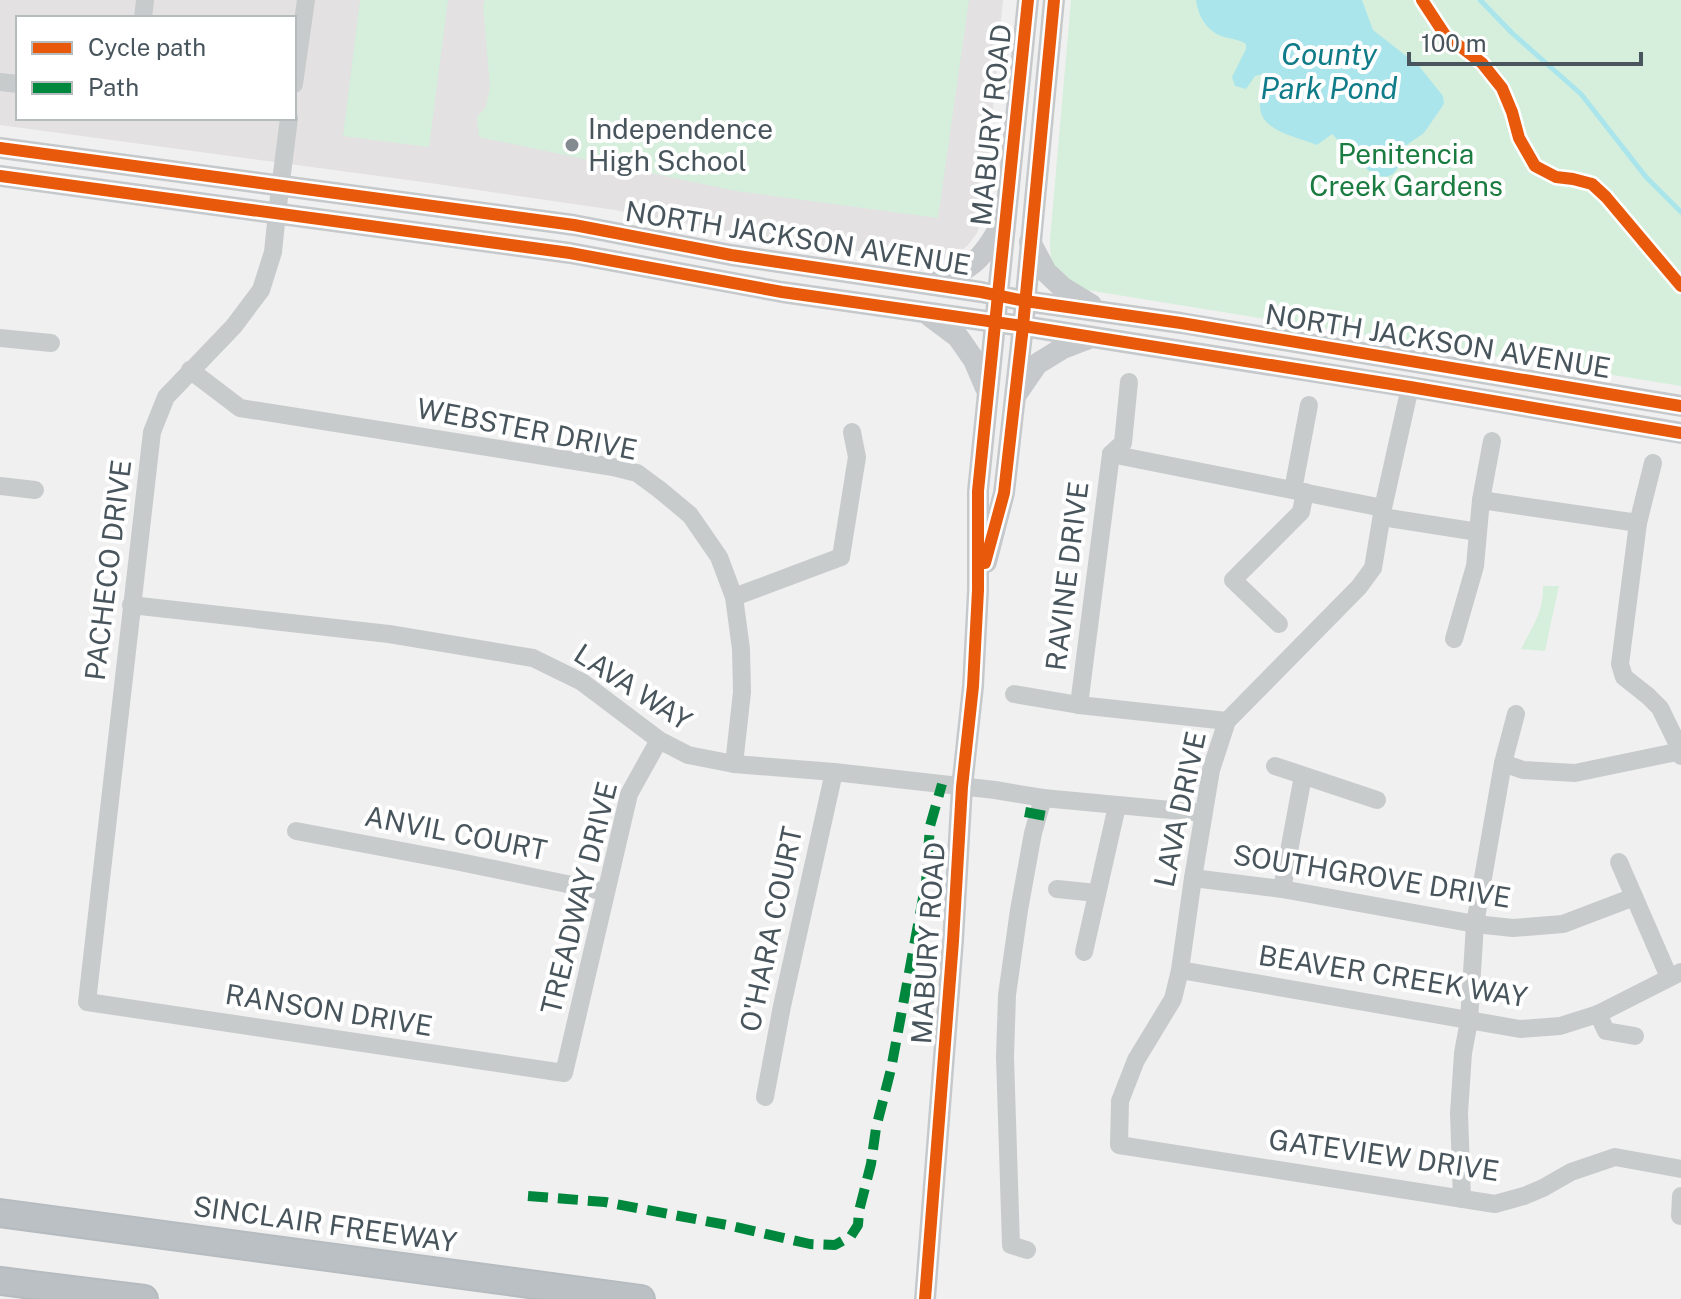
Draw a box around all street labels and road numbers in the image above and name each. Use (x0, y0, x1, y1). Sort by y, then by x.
street label: MABURY ROAD (963, 22, 1018, 227)
street label: NORTH JACKSON AVENUE (623, 194, 973, 281)
street label: NORTH JACKSON AVENUE (1263, 297, 1613, 384)
street label: WEBSTER DRIVE (414, 391, 640, 466)
street label: PACHECO DRIVE (78, 458, 137, 682)
street label: RAVINE DRIVE (1039, 480, 1094, 672)
street label: LAVA WAY (568, 636, 698, 737)
street label: LAVA DRIVE (1147, 728, 1212, 890)
street label: TREADWAY DRIVE (534, 778, 623, 1018)
street label: ANVIL COURT (362, 799, 550, 866)
street label: O'HARA COURT (733, 823, 808, 1034)
street label: SOUTHGROVE DRIVE (1231, 837, 1513, 914)
street label: MABURY ROAD (904, 841, 951, 1045)
street label: BEAVER CREEK WAY (1256, 938, 1530, 1013)
street label: RANSON DRIVE (223, 977, 435, 1042)
street label: GATEVIEW DRIVE (1267, 1122, 1501, 1187)
street label: SINCLAIR FREEWAY (191, 1189, 459, 1258)

